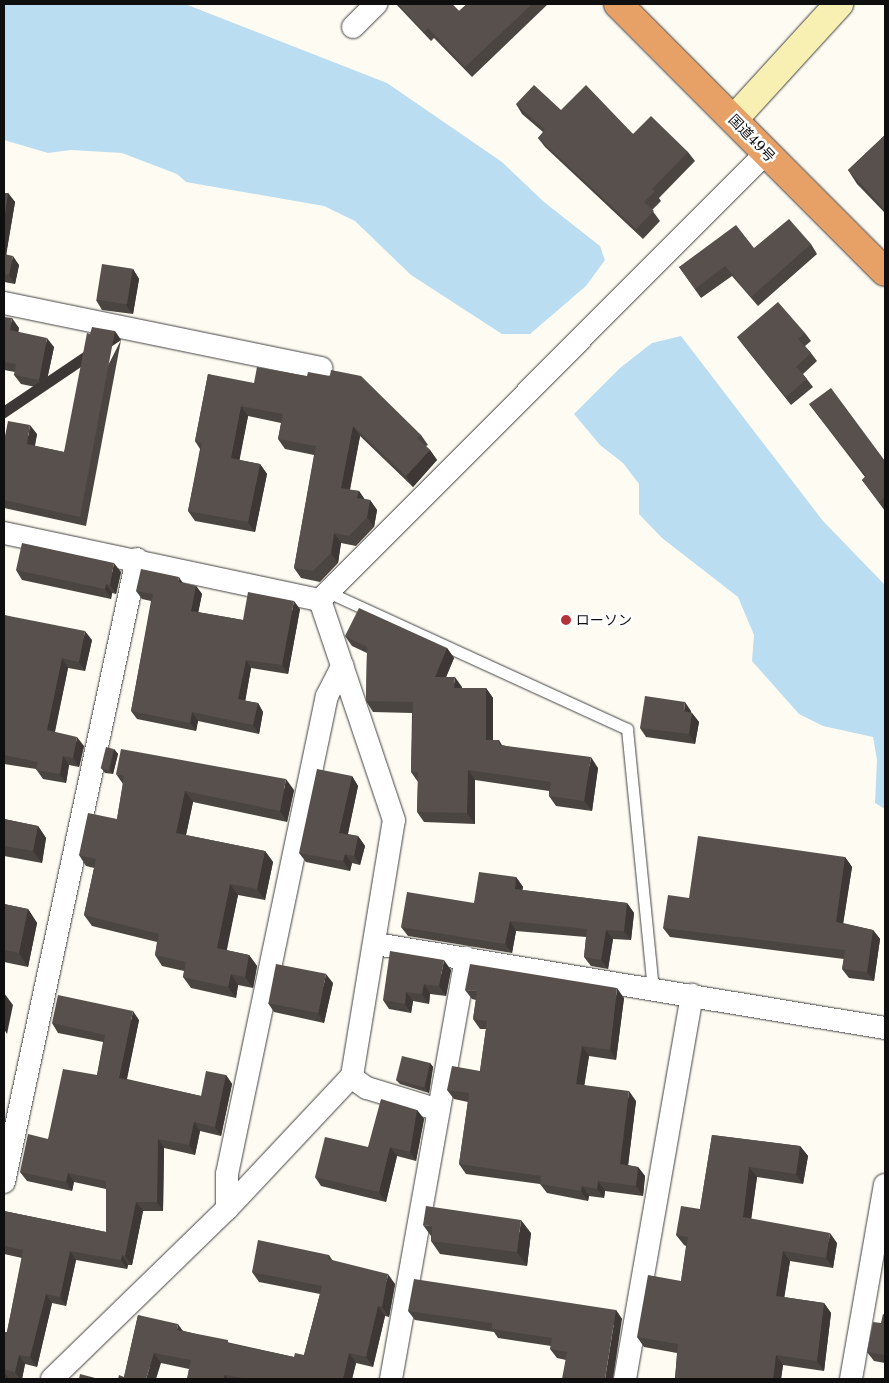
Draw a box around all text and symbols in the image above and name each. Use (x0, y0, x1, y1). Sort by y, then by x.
street label: 国道49号 (725, 111, 779, 165)
place label: ローソン (576, 612, 632, 628)
marker: ローソン (560, 614, 572, 626)

